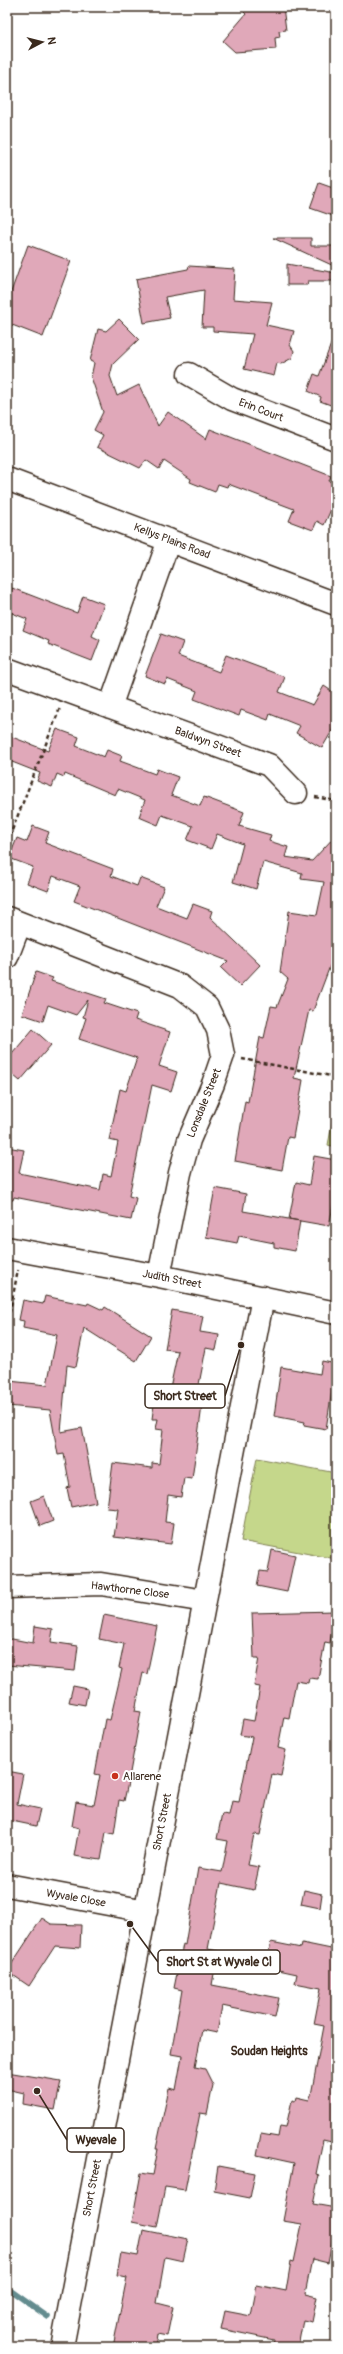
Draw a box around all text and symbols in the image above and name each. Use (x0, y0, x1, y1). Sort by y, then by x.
north arrow (22, 22, 62, 62)
text: N (45, 36, 58, 46)
street label: Erin Court (237, 396, 286, 425)
street label: Kellys Plains Road (132, 520, 212, 562)
street label: Baldwyn Street (173, 724, 244, 760)
street label: Lonsdale Street (184, 1066, 224, 1140)
street label: Judith Street (141, 1267, 203, 1291)
callout: Short Street (145, 1384, 225, 1408)
text: Short Street (153, 1389, 218, 1404)
street label: Hawthorne Close (90, 1579, 170, 1601)
place label: Allarene (123, 1770, 162, 1783)
marker: Allarene (110, 1771, 120, 1781)
street label: Short Street (150, 1792, 174, 1852)
street label: Wyvale Close (45, 1886, 107, 1910)
callout: Short St at Wyvale Cl (158, 1950, 280, 1974)
text: Short St at Wyvale Cl (166, 1955, 272, 1970)
district label: Soudan Heights (230, 2044, 308, 2059)
callout: Wyevale (67, 2128, 124, 2152)
text: Wyevale (76, 2133, 118, 2148)
street label: Short Street (80, 2158, 104, 2218)

